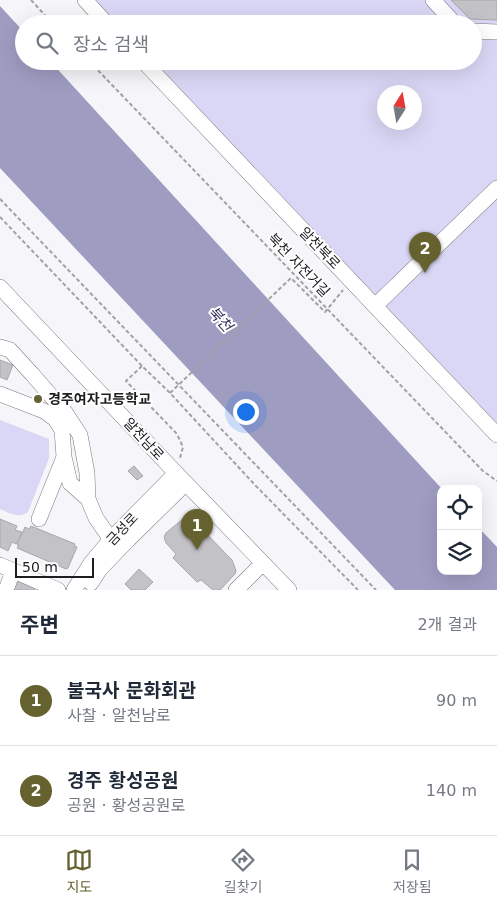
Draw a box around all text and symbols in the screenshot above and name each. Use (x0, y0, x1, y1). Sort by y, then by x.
search box (15, 15, 482, 70)
icon: search (33, 29, 61, 57)
text: 장소 검색 (73, 33, 149, 55)
north arrow (377, 85, 422, 130)
street label: 알천북로 (296, 224, 344, 272)
street label: 북천 자전거길 (265, 230, 333, 300)
pin: 2 (409, 232, 441, 273)
water label: 북천 (204, 303, 237, 337)
place label: 경주여자고등학교 (48, 391, 151, 407)
marker: 경주여자고등학교 (32, 393, 44, 405)
your location (233, 399, 259, 425)
street label: 알천남로 (121, 415, 167, 463)
map controls (437, 485, 482, 575)
button: locate (437, 485, 482, 530)
street label: 금성로 (103, 509, 141, 549)
pin: 1 (181, 509, 213, 550)
button: layers (437, 530, 482, 575)
scale bar (15, 555, 94, 578)
text: 50 m (22, 559, 58, 575)
text: 주변 (20, 613, 59, 637)
text: 2개 결과 (418, 615, 477, 634)
text: 불국사 문화회관 (67, 679, 196, 701)
text: 1 (30, 691, 42, 710)
text: 90 m (436, 691, 477, 710)
text: 사찰 · 알천남로 (67, 706, 171, 725)
text: 경주 황성공원 (67, 769, 179, 791)
text: 2 (30, 781, 42, 800)
text: 140 m (426, 781, 477, 800)
text: 공원 · 황성공원로 (67, 796, 185, 815)
tab: 지도 (65, 846, 93, 896)
tab: 길찾기 (224, 846, 262, 896)
tab: 저장됨 (393, 846, 432, 896)

